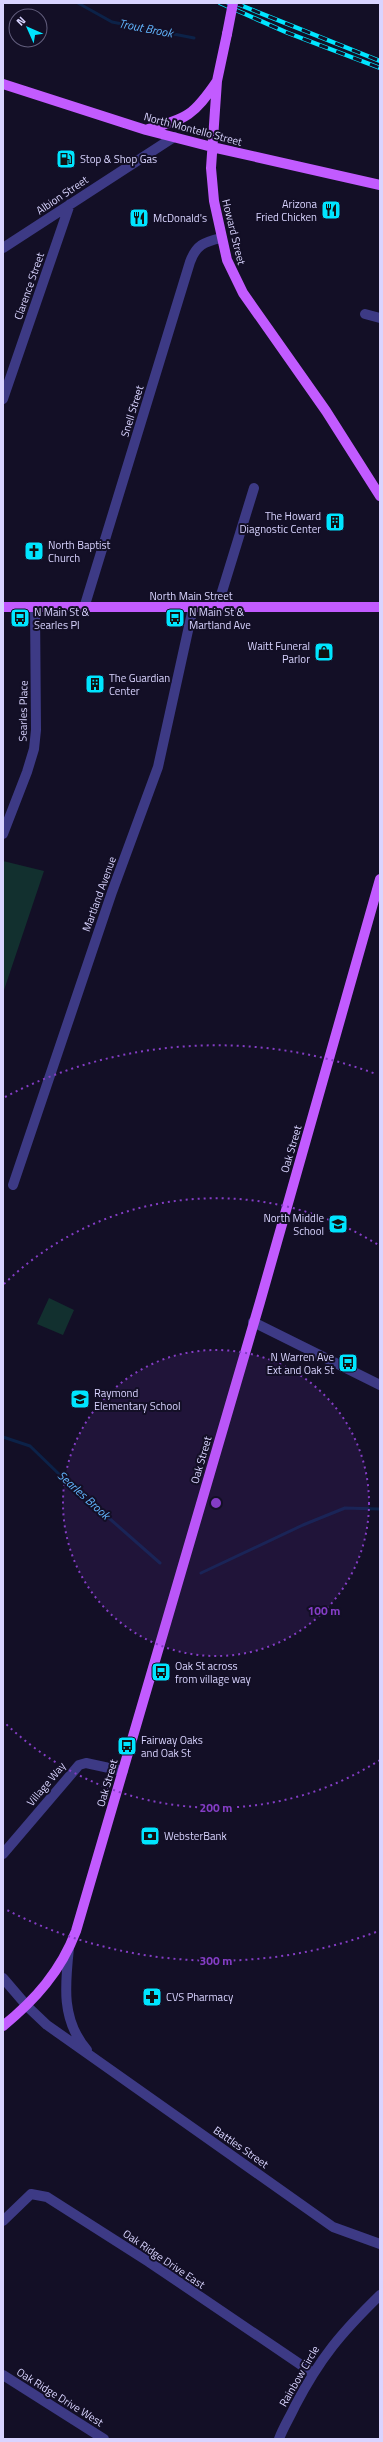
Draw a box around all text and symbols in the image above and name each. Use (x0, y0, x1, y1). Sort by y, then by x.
north arrow (8, 8, 48, 48)
text: N (13, 13, 29, 29)
water label: Trout Brook (117, 13, 176, 43)
street label: North Montello Street (142, 108, 244, 150)
fuel station icon: Stop & Shop Gas (55, 148, 77, 170)
place label: Stop & Shop Gas (80, 151, 157, 167)
street label: Albion Street (33, 172, 91, 218)
place label: Arizona Fried Chicken (256, 196, 317, 225)
street label: Howard Street (218, 197, 250, 267)
restaurant icon: Arizona Fried Chicken (320, 199, 342, 221)
restaurant icon: McDonald's (128, 207, 150, 229)
place label: McDonald's (153, 210, 207, 226)
street label: Clarence Street (10, 250, 48, 322)
street label: Snell Street (117, 383, 147, 439)
place label: The Howard Diagnostic Center (239, 508, 321, 537)
building icon: The Howard Diagnostic Center (324, 511, 346, 533)
place label: North Baptist Church (48, 537, 111, 566)
church icon: North Baptist Church (23, 540, 45, 562)
street label: North Main Street (149, 588, 233, 604)
place label: N Main St & Searles Pl (34, 604, 89, 633)
place label: N Main St & Martland Ave (189, 604, 251, 633)
bus stop icon: N Main St & Searles Pl (9, 607, 31, 629)
bus stop icon: N Main St & Martland Ave (164, 607, 186, 629)
place label: Waitt Funeral Parlor (248, 638, 310, 667)
shop icon: Waitt Funeral Parlor (313, 641, 335, 663)
place label: The Guardian Center (109, 670, 170, 699)
building icon: The Guardian Center (84, 673, 106, 695)
street label: Searles Place (14, 680, 32, 742)
street label: Martland Avenue (78, 854, 120, 934)
street label: Oak Street (277, 1123, 305, 1175)
place label: North Middle School (263, 1210, 324, 1239)
school or university icon: North Middle School (327, 1213, 349, 1235)
place label: N Warren Ave Ext and Oak St (267, 1349, 334, 1378)
bus stop icon: N Warren Ave Ext and Oak St (337, 1352, 359, 1374)
place label: Raymond Elementary School (94, 1385, 181, 1414)
school or university icon: Raymond Elementary School (69, 1388, 91, 1410)
street label: Oak Street (187, 1434, 215, 1486)
water label: Searles Brook (53, 1466, 116, 1525)
centre of rings (209, 1496, 223, 1510)
text: 100 m (308, 1601, 340, 1620)
place label: Oak St across from village way (175, 1658, 251, 1687)
bus stop icon: Oak St across from village way (150, 1661, 172, 1683)
place label: Fairway Oaks and Oak St (141, 1732, 203, 1761)
bus stop icon: Fairway Oaks and Oak St (116, 1735, 138, 1757)
street label: Oak Street (93, 1757, 121, 1809)
street label: Village Way (23, 1758, 70, 1810)
text: 200 m (200, 1798, 232, 1817)
bank icon: WebsterBank (139, 1825, 161, 1847)
place label: WebsterBank (164, 1828, 227, 1844)
text: 300 m (200, 1951, 232, 1970)
pharmacy icon: CVS Pharmacy (141, 1986, 163, 2008)
place label: CVS Pharmacy (166, 1989, 234, 2005)
street label: Battles Street (210, 2122, 272, 2172)
street label: Oak Ridge Drive East (120, 2225, 208, 2293)
street label: Rainbow Circle (275, 2342, 323, 2409)
street label: Oak Ridge Drive West (14, 2364, 107, 2430)

